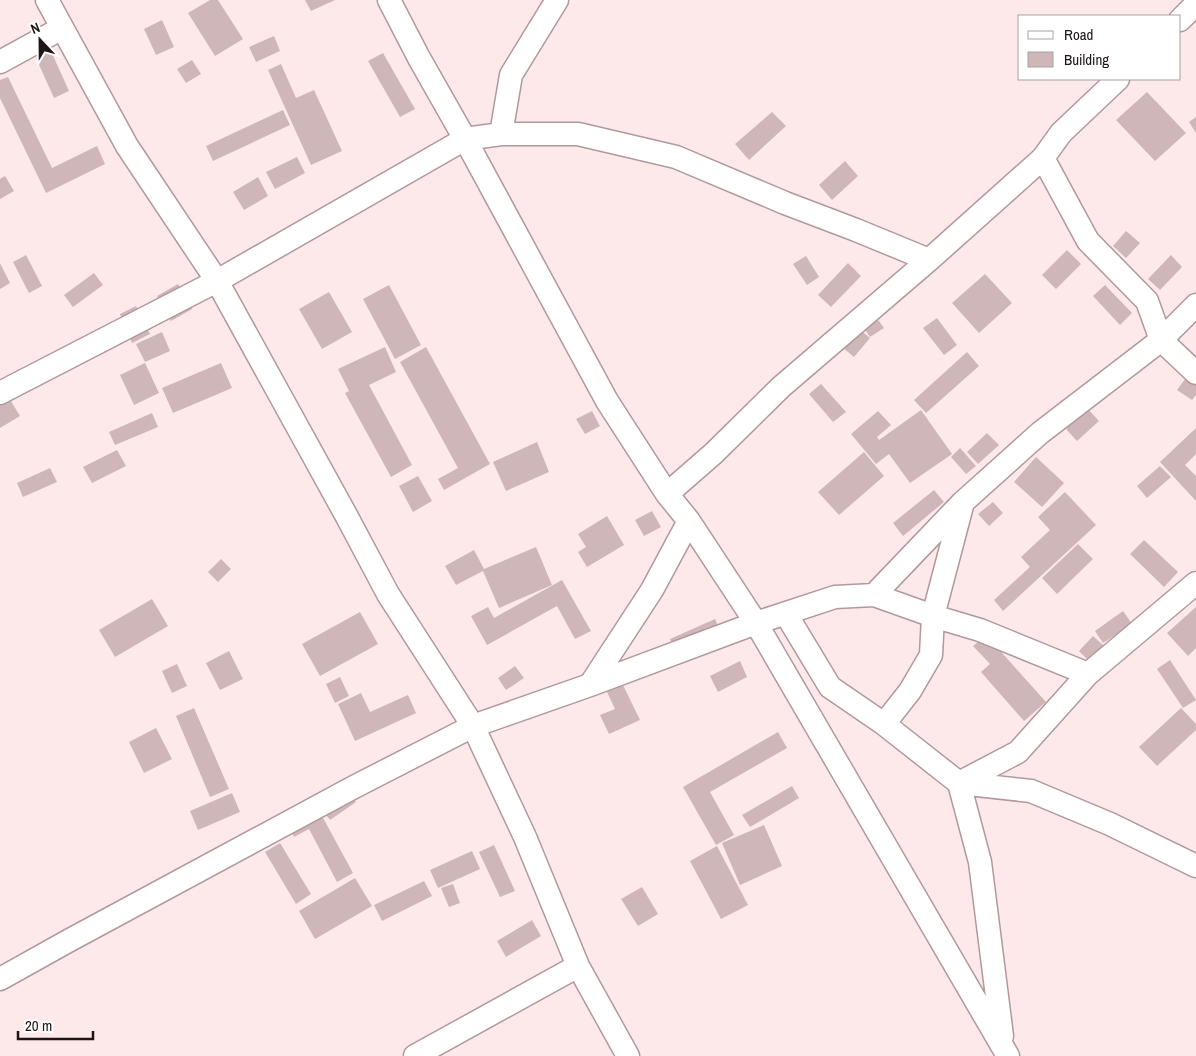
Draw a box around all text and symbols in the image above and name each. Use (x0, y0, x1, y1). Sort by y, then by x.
north arrow (15, 15, 65, 65)
legend (1018, 15, 1181, 80)
text: N (28, 18, 42, 38)
text: Road (1064, 24, 1093, 45)
text: Building (1064, 49, 1109, 70)
scale bar (18, 1008, 92, 1040)
text: 20 m (25, 1015, 52, 1036)

